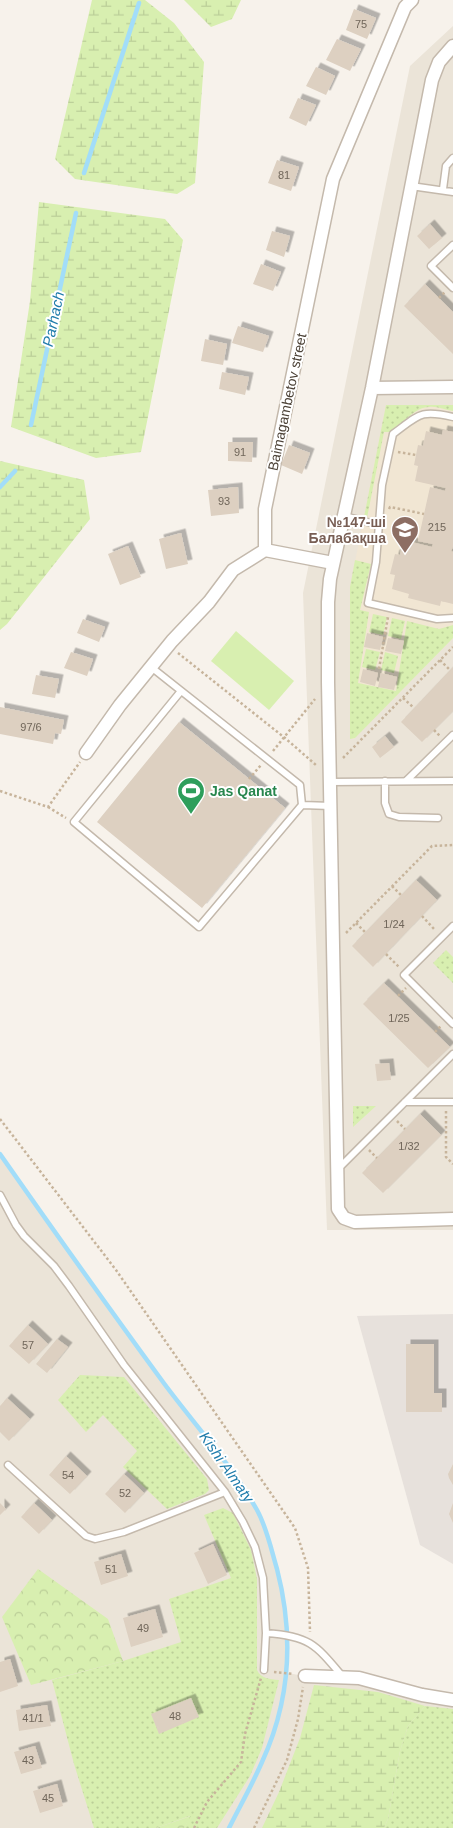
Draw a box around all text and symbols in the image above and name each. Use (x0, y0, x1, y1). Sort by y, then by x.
house number: 75 (355, 18, 367, 30)
house number: 81 (278, 169, 290, 181)
water label: Parhach (39, 290, 67, 348)
street label: Baimagambetov street (265, 332, 309, 472)
house number: 91 (234, 446, 246, 458)
house number: 93 (218, 495, 230, 507)
place label: №147-ші Балабақша (309, 514, 386, 546)
school or university icon: №147-ші Балабақша (390, 515, 420, 554)
house number: 215 (428, 521, 446, 533)
house number: 97/6 (20, 721, 42, 733)
sports icon: Jas Qanat (176, 776, 206, 815)
place label: Jas Qanat (210, 783, 277, 799)
house number: 1/24 (383, 918, 405, 930)
house number: 1/25 (388, 1012, 410, 1024)
house number: 1/32 (398, 1140, 420, 1152)
house number: 57 (22, 1339, 34, 1351)
water label: Kіshі Almaty (196, 1428, 258, 1507)
house number: 54 (62, 1469, 74, 1481)
house number: 52 (119, 1487, 131, 1499)
house number: 51 (105, 1563, 117, 1575)
house number: 49 (137, 1622, 149, 1634)
house number: 48 (169, 1710, 181, 1722)
house number: 41/1 (22, 1712, 44, 1724)
house number: 43 (22, 1754, 34, 1766)
house number: 45 (42, 1792, 54, 1804)

